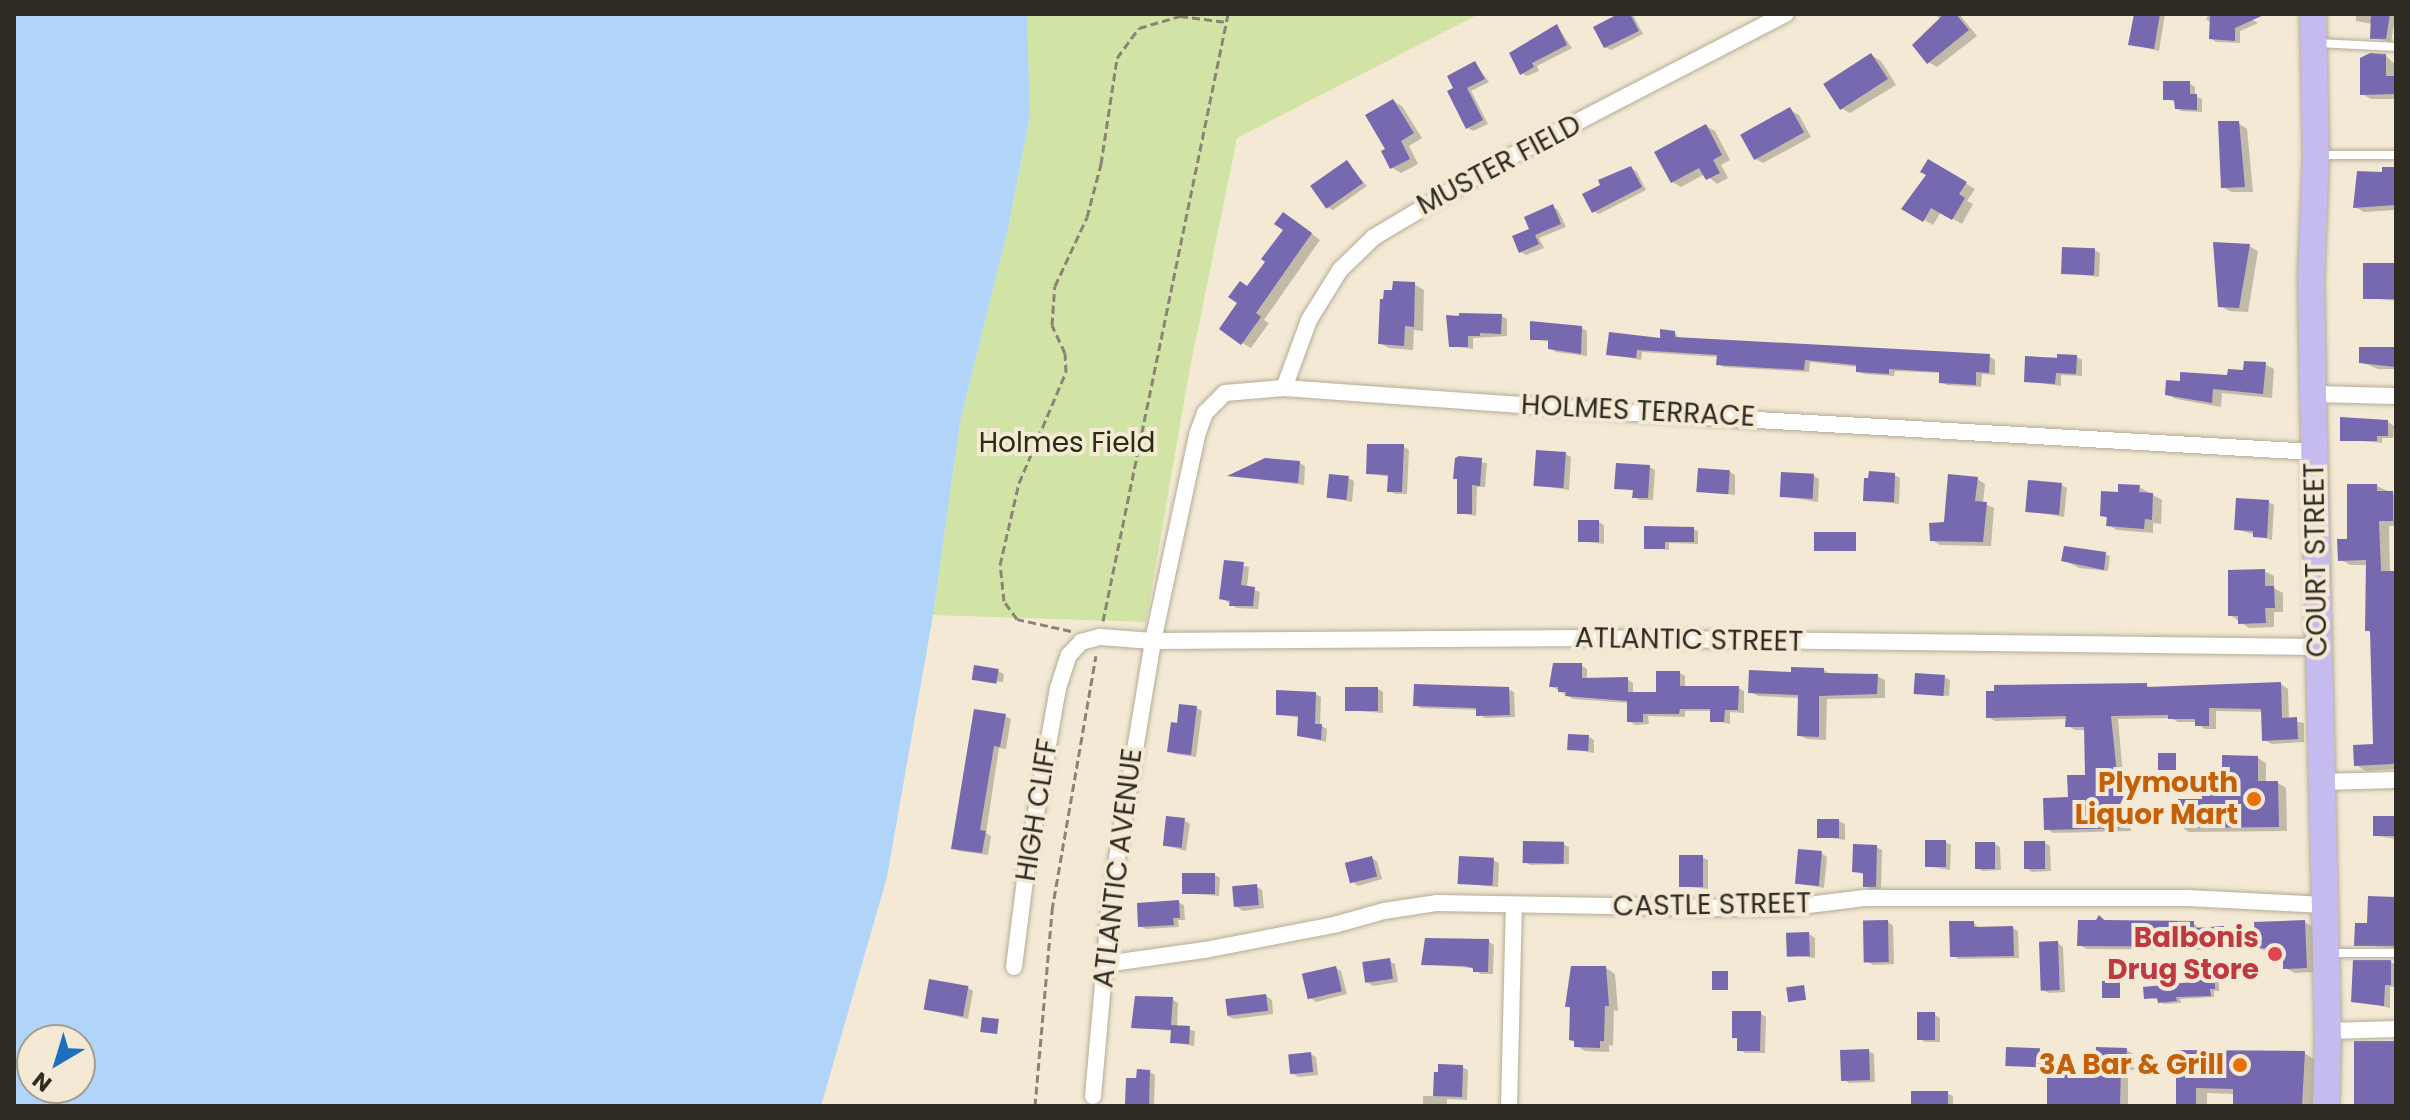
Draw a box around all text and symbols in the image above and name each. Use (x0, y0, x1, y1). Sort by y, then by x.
street label: MUSTER FIELD (1411, 108, 1587, 222)
street label: HOLMES TERRACE (1520, 388, 1756, 434)
park label: Holmes Field (979, 426, 1155, 460)
street label: COURT STREET (2298, 462, 2334, 658)
street label: ATLANTIC STREET (1575, 621, 1803, 659)
street label: HIGH CLIFF (1009, 736, 1065, 884)
street label: ATLANTIC AVENUE (1087, 746, 1149, 990)
place label: Plymouth Liquor Mart (2075, 766, 2238, 832)
marker: Plymouth Liquor Mart (2245, 790, 2263, 808)
street label: CASTLE STREET (1612, 886, 1812, 924)
place label: Balbonis Drug Store (2107, 921, 2259, 987)
marker: Balbonis Drug Store (2266, 945, 2284, 963)
north arrow (16, 1024, 96, 1104)
place label: 3A Bar & Grill (2039, 1048, 2224, 1082)
marker: 3A Bar & Grill (2231, 1056, 2249, 1074)
text: N (26, 1064, 58, 1099)

